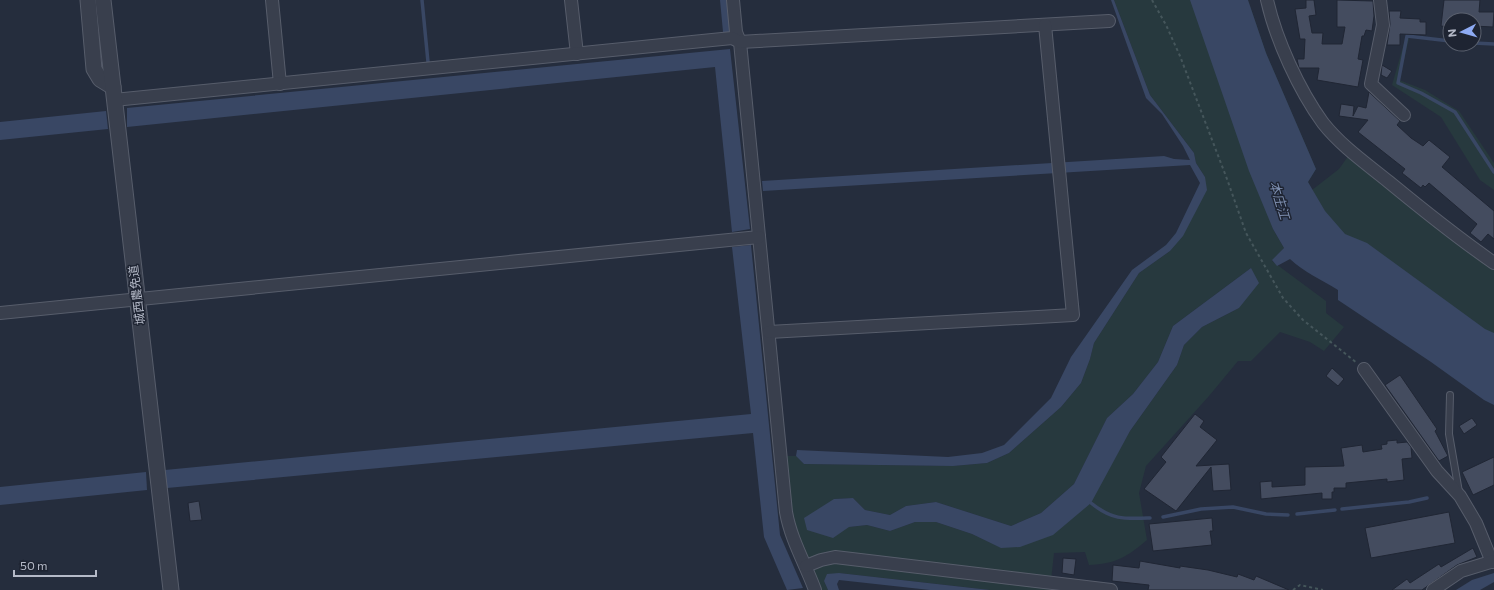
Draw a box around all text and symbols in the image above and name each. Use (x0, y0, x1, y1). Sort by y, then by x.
north arrow (1442, 12, 1482, 52)
text: N (1445, 28, 1458, 38)
water label: 本庄江 (1267, 179, 1294, 223)
street label: 城西農免道 (125, 264, 147, 326)
scale bar (14, 552, 96, 578)
text: 50 m (20, 558, 48, 572)

